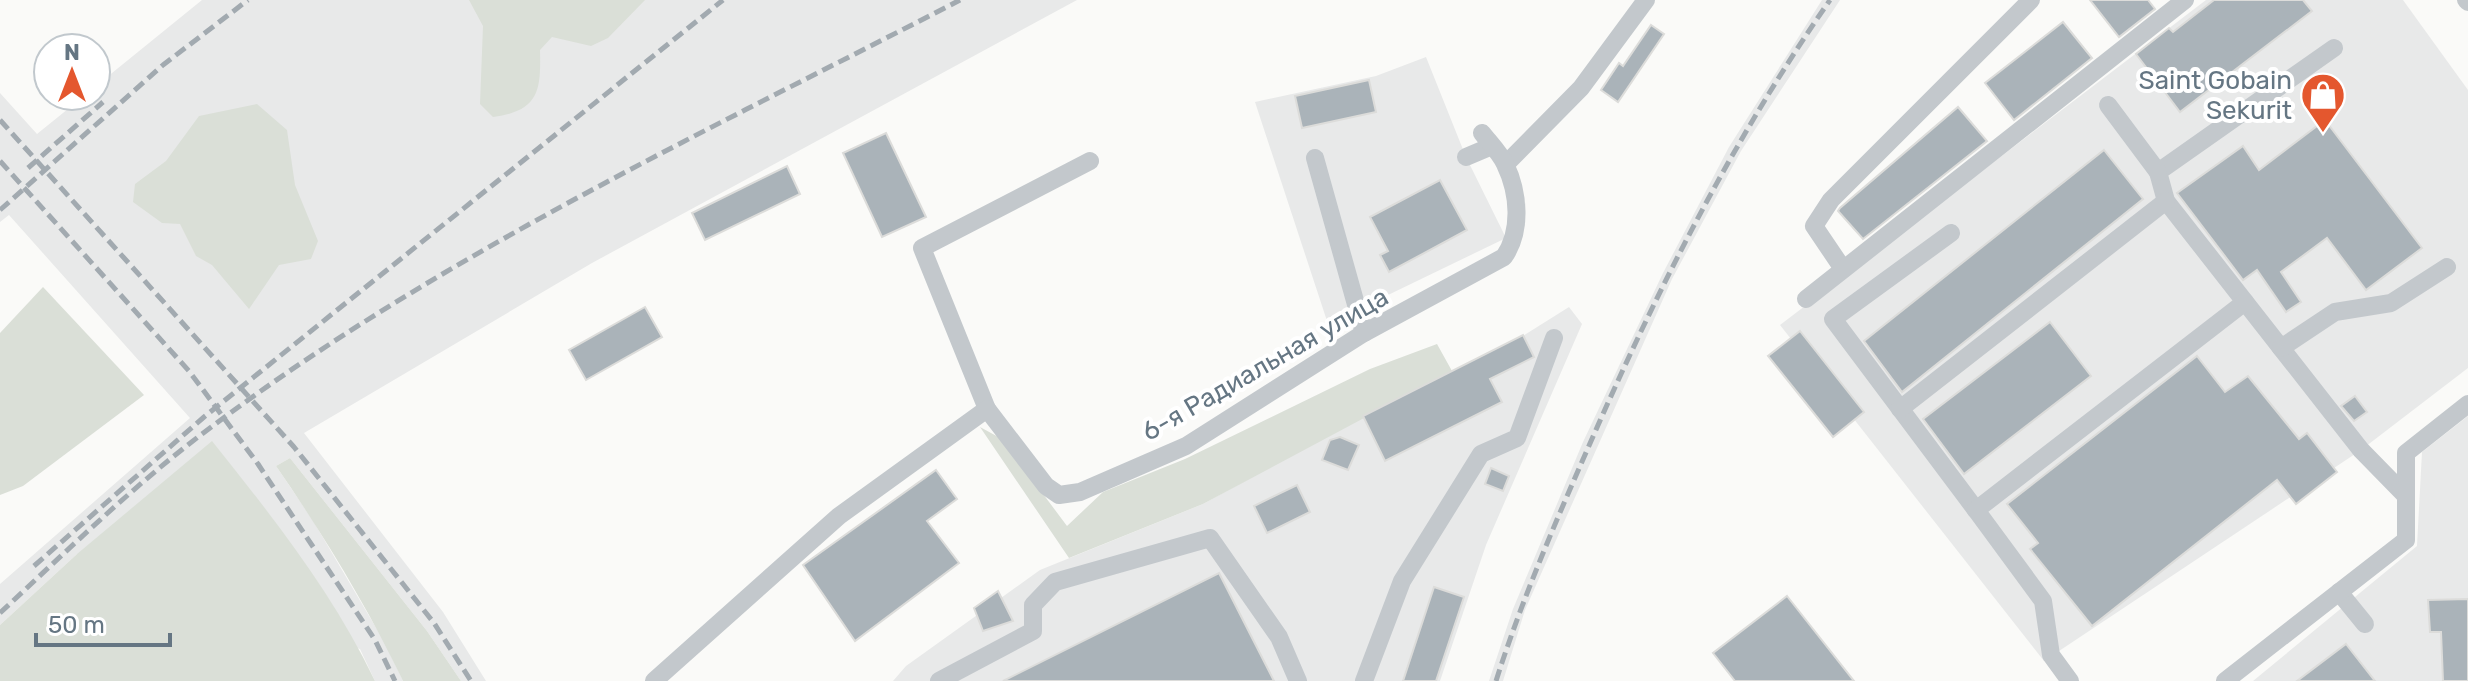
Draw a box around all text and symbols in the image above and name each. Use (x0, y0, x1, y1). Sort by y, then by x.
north arrow (32, 32, 112, 112)
text: N (64, 39, 80, 66)
place label: Saint Gobain Sekurit (2139, 65, 2292, 126)
shop icon: Saint Gobain Sekurit (2299, 71, 2347, 134)
street label: 6-я Радиальная улица (1137, 281, 1394, 448)
scale bar (36, 597, 170, 647)
text: 50 m (48, 611, 105, 639)

